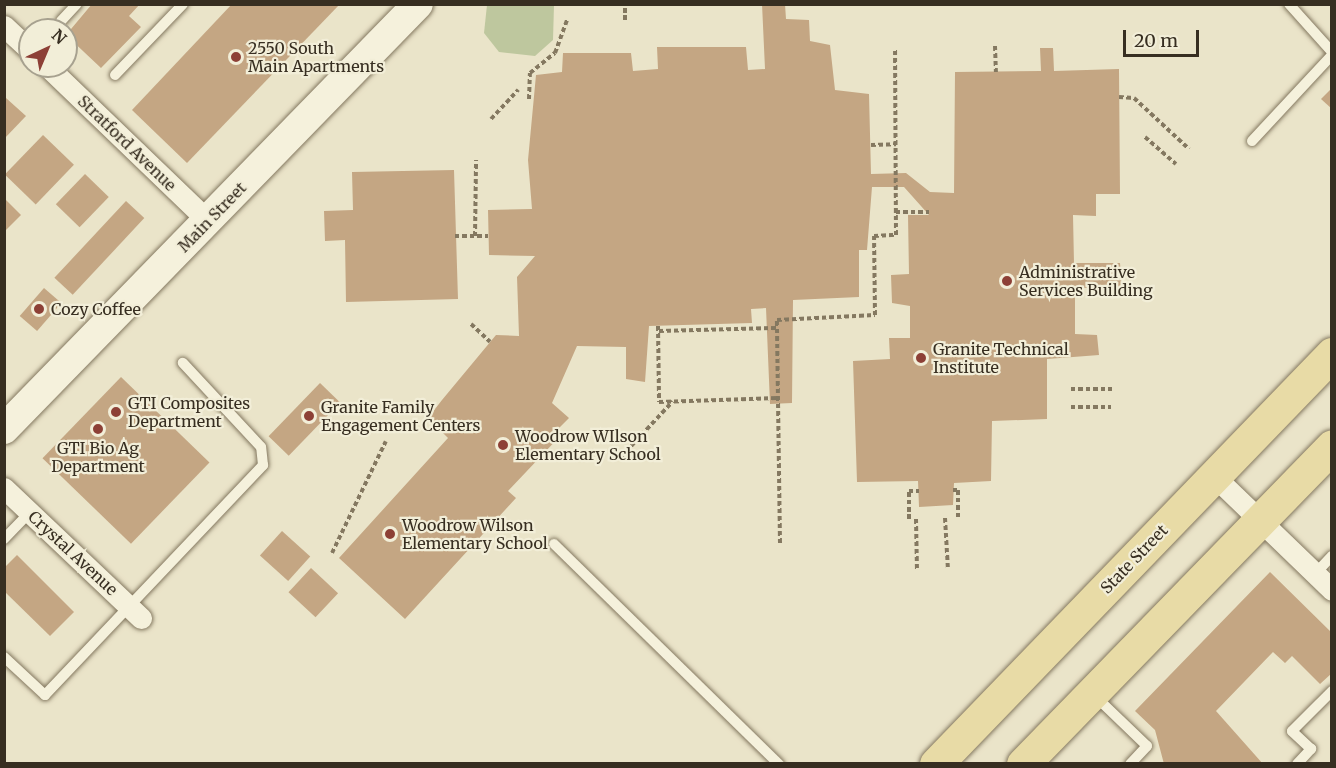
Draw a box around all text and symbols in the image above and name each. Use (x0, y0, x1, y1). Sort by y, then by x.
north arrow (18, 18, 78, 78)
scale bar (1126, 18, 1202, 56)
text: N (48, 25, 71, 48)
text: 20 m (1134, 29, 1178, 52)
place label: 2550 South Main Apartments (248, 38, 384, 76)
marker: 2550 South Main Apartments (229, 50, 243, 64)
street label: Stratford Avenue (74, 91, 180, 195)
street label: Main Street (174, 178, 250, 256)
place label: Administrative Services Building (1019, 262, 1153, 300)
marker: Administrative Services Building (1000, 274, 1014, 288)
place label: Cozy Coffee (51, 299, 141, 319)
marker: Cozy Coffee (32, 302, 46, 316)
place label: Granite Technical Institute (933, 339, 1069, 377)
marker: Granite Technical Institute (914, 351, 928, 365)
place label: GTI Composites Department (128, 393, 250, 431)
place label: Granite Family Engagement Centers (321, 397, 480, 435)
marker: GTI Composites Department (109, 405, 123, 419)
marker: Granite Family Engagement Centers (302, 409, 316, 423)
marker: GTI Bio Ag Department (91, 422, 105, 436)
place label: Woodrow WIlson Elementary School (515, 426, 661, 464)
place label: GTI Bio Ag Department (51, 438, 145, 476)
marker: Woodrow WIlson Elementary School (496, 438, 510, 452)
street label: Crystal Avenue (25, 507, 121, 599)
place label: Woodrow Wilson Elementary School (402, 515, 548, 553)
street label: State Street (1097, 521, 1171, 597)
marker: Woodrow Wilson Elementary School (383, 527, 397, 541)

